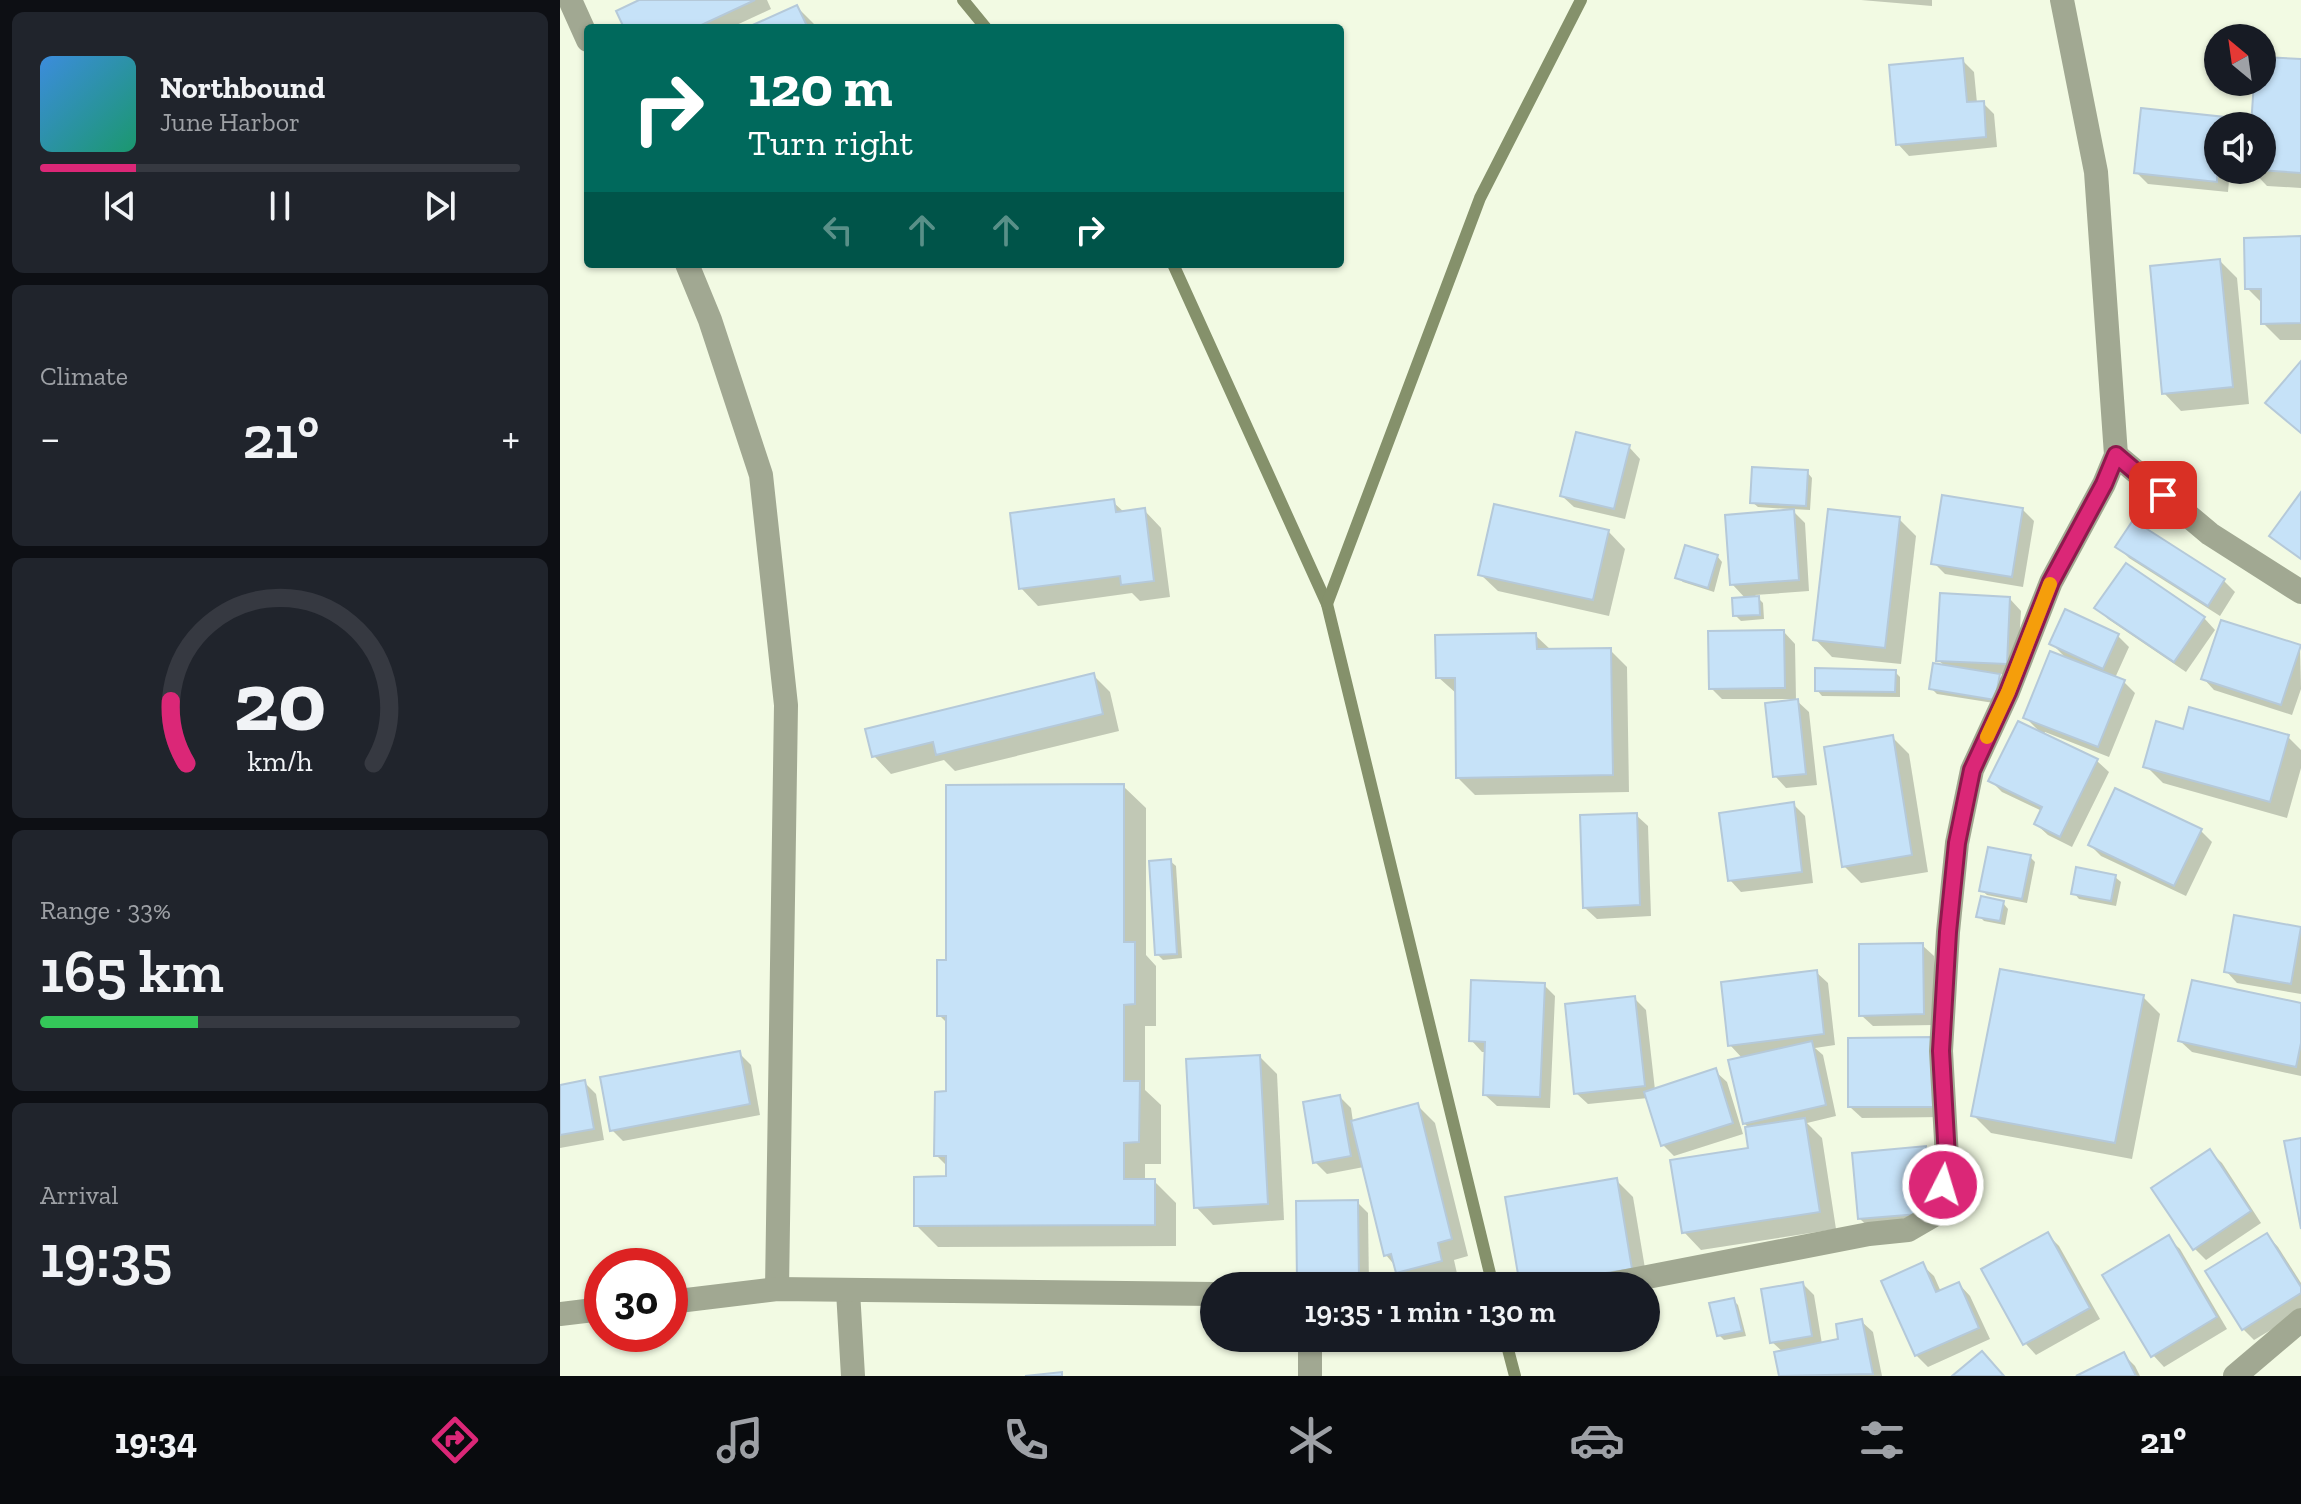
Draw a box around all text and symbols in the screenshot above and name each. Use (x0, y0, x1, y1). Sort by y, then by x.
north arrow (2204, 24, 2276, 96)
map controls (2204, 24, 2276, 184)
text: 120 m (748, 53, 892, 120)
icon: right (616, 56, 720, 160)
text: Northbound (160, 70, 325, 106)
text: June Harbor (160, 106, 300, 138)
button: sound (2204, 112, 2276, 184)
text: Turn right (748, 121, 913, 164)
icon: previous (98, 184, 142, 228)
icon: pause (258, 184, 302, 228)
icon: next (418, 184, 462, 228)
icon: left (816, 208, 860, 252)
icon: ahead (900, 208, 944, 252)
icon: ahead (984, 208, 1028, 252)
icon: right (1068, 208, 1112, 252)
text: Climate (40, 360, 128, 392)
text: 21° (243, 401, 319, 473)
text: − (40, 411, 61, 464)
text: + (501, 411, 520, 464)
pin (2129, 461, 2197, 529)
icon: arrive (2141, 473, 2185, 517)
text: 20 (234, 651, 326, 751)
text: km/h (247, 744, 313, 778)
text: Range · 33% (40, 894, 171, 926)
text: 165 km (40, 935, 224, 1007)
position arrow (1901, 1143, 1985, 1227)
text: Arrival (40, 1179, 118, 1211)
text: 19:35 (40, 1220, 172, 1292)
speed limit sign: 30 (584, 1248, 688, 1352)
text: 19:35 · 1 min · 130 m (1304, 1294, 1556, 1330)
icon: directions (427, 1412, 483, 1468)
icon: music (712, 1412, 768, 1468)
icon: phone (998, 1412, 1054, 1468)
icon: climate (1283, 1412, 1339, 1468)
icon: car (1569, 1412, 1625, 1468)
icon: filters (1854, 1412, 1910, 1468)
text: 19:34 (115, 1419, 197, 1462)
text: 21° (2140, 1419, 2186, 1462)

